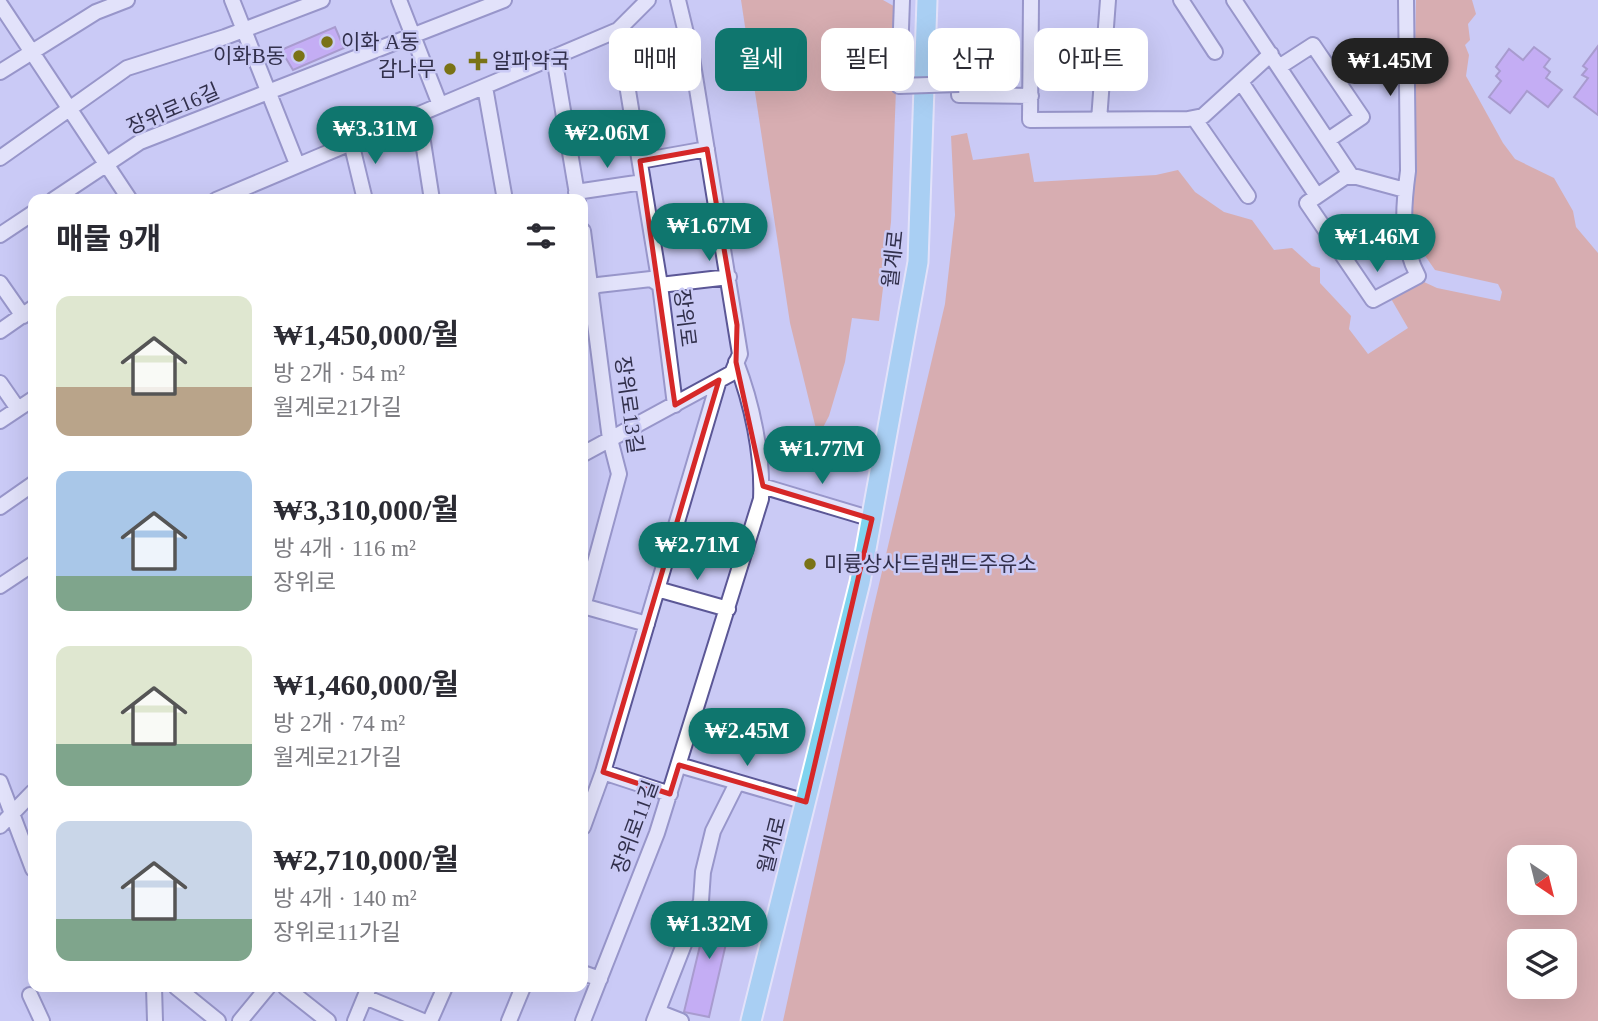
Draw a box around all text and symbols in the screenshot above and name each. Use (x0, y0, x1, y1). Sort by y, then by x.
chip: 매매 (609, 28, 701, 91)
chip: 월세 (715, 28, 807, 91)
chip: 필터 (821, 28, 914, 91)
chip: 신규 (928, 28, 1020, 91)
chip: 아파트 (1034, 28, 1148, 91)
place label: 이화 A동 (341, 30, 419, 54)
marker: 이화 A동 (319, 34, 335, 50)
pin: ₩1.45M (1333, 38, 1447, 98)
place label: 이화B동 (213, 44, 285, 68)
marker: 이화B동 (291, 48, 307, 64)
text: ₩1.45M (1348, 48, 1432, 73)
place label: 알파약국 (492, 49, 569, 73)
marker: 알파약국 (470, 53, 486, 69)
place label: 감나무 (378, 57, 436, 81)
marker: 감나무 (442, 61, 458, 77)
street label: 장위로16길 (123, 79, 223, 139)
pin: ₩3.31M (318, 106, 432, 166)
pin: ₩2.06M (550, 110, 664, 170)
text: ₩3.31M (333, 116, 417, 141)
text: ₩2.06M (565, 120, 649, 145)
pin: ₩1.67M (652, 204, 766, 263)
text: ₩1.67M (667, 213, 751, 238)
pin: ₩1.46M (1320, 215, 1434, 274)
icon: filters (522, 217, 560, 255)
text: 매물 9개 (56, 222, 161, 255)
text: ₩1.46M (1335, 224, 1419, 249)
street label: 월계로 (878, 229, 908, 289)
street label: 장위로 (670, 288, 700, 348)
text: ₩1,450,000/월 (273, 318, 459, 351)
icon: home (112, 324, 196, 408)
street label: 장위로13길 (610, 355, 648, 455)
text: 방 2개 · 54 m² (273, 361, 405, 386)
text: 월계로21가길 (273, 395, 402, 420)
pin: ₩1.77M (765, 426, 879, 486)
text: ₩1.77M (780, 436, 864, 461)
text: ₩3,310,000/월 (273, 493, 459, 526)
icon: home (112, 499, 196, 583)
pin: ₩2.71M (640, 522, 754, 582)
text: ₩2.71M (655, 532, 739, 557)
text: 방 4개 · 116 m² (273, 536, 416, 561)
place label: 미륭상사드림랜드주유소 (824, 552, 1037, 576)
marker: 미륭상사드림랜드주유소 (802, 556, 818, 572)
text: 장위로 (273, 570, 336, 595)
text: ₩1,460,000/월 (273, 668, 459, 701)
icon: home (112, 674, 196, 758)
pin: ₩2.45M (690, 708, 804, 768)
text: 방 2개 · 74 m² (273, 711, 405, 736)
text: ₩2.45M (705, 718, 789, 743)
text: 월계로21가길 (273, 745, 402, 770)
street label: 장위로11길 (607, 777, 663, 877)
street label: 월계로 (753, 814, 791, 876)
text: ₩2,710,000/월 (273, 843, 459, 876)
north arrow (1507, 845, 1577, 915)
map controls (1507, 845, 1577, 999)
icon: home (112, 849, 196, 933)
text: 방 4개 · 140 m² (273, 886, 417, 911)
pin: ₩1.32M (652, 902, 766, 961)
text: ₩1.32M (667, 911, 751, 936)
text: 장위로11가길 (273, 920, 401, 945)
button: layers (1507, 929, 1577, 999)

